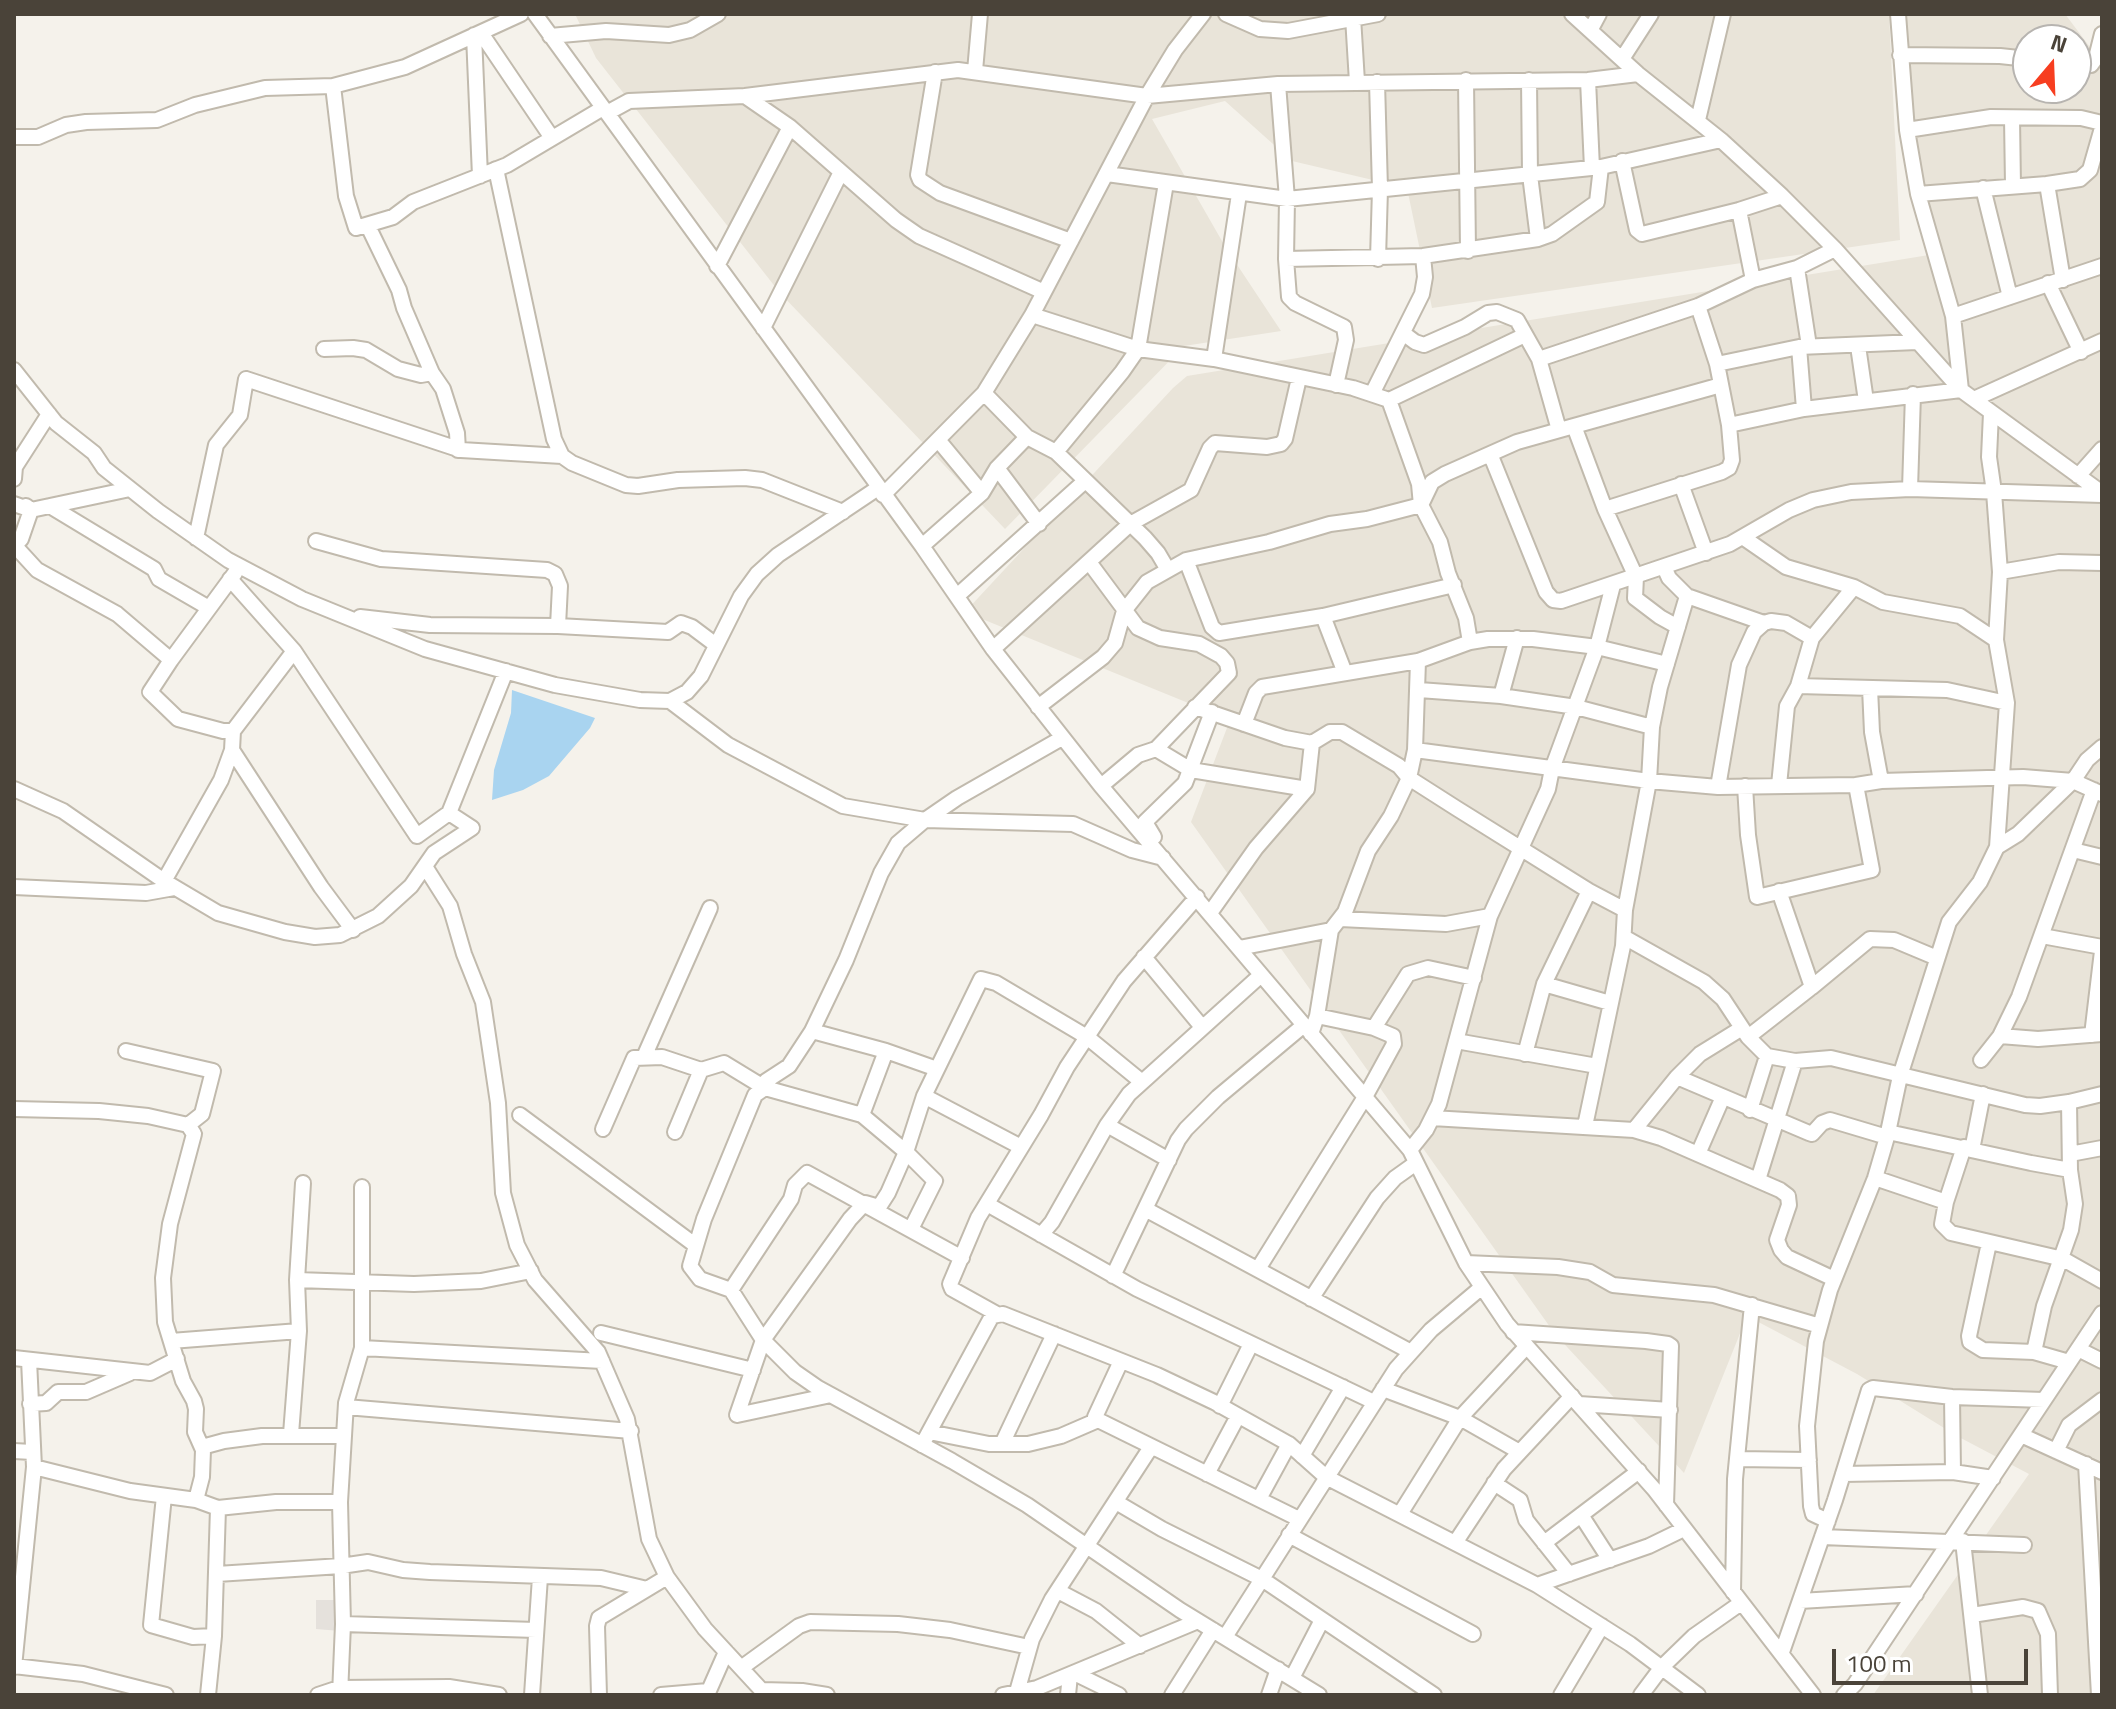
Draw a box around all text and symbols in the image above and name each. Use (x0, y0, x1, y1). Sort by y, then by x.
north arrow (2012, 24, 2092, 104)
text: N (2046, 25, 2072, 62)
scale bar (1836, 1633, 2032, 1683)
text: 100 m (1846, 1645, 1912, 1681)

